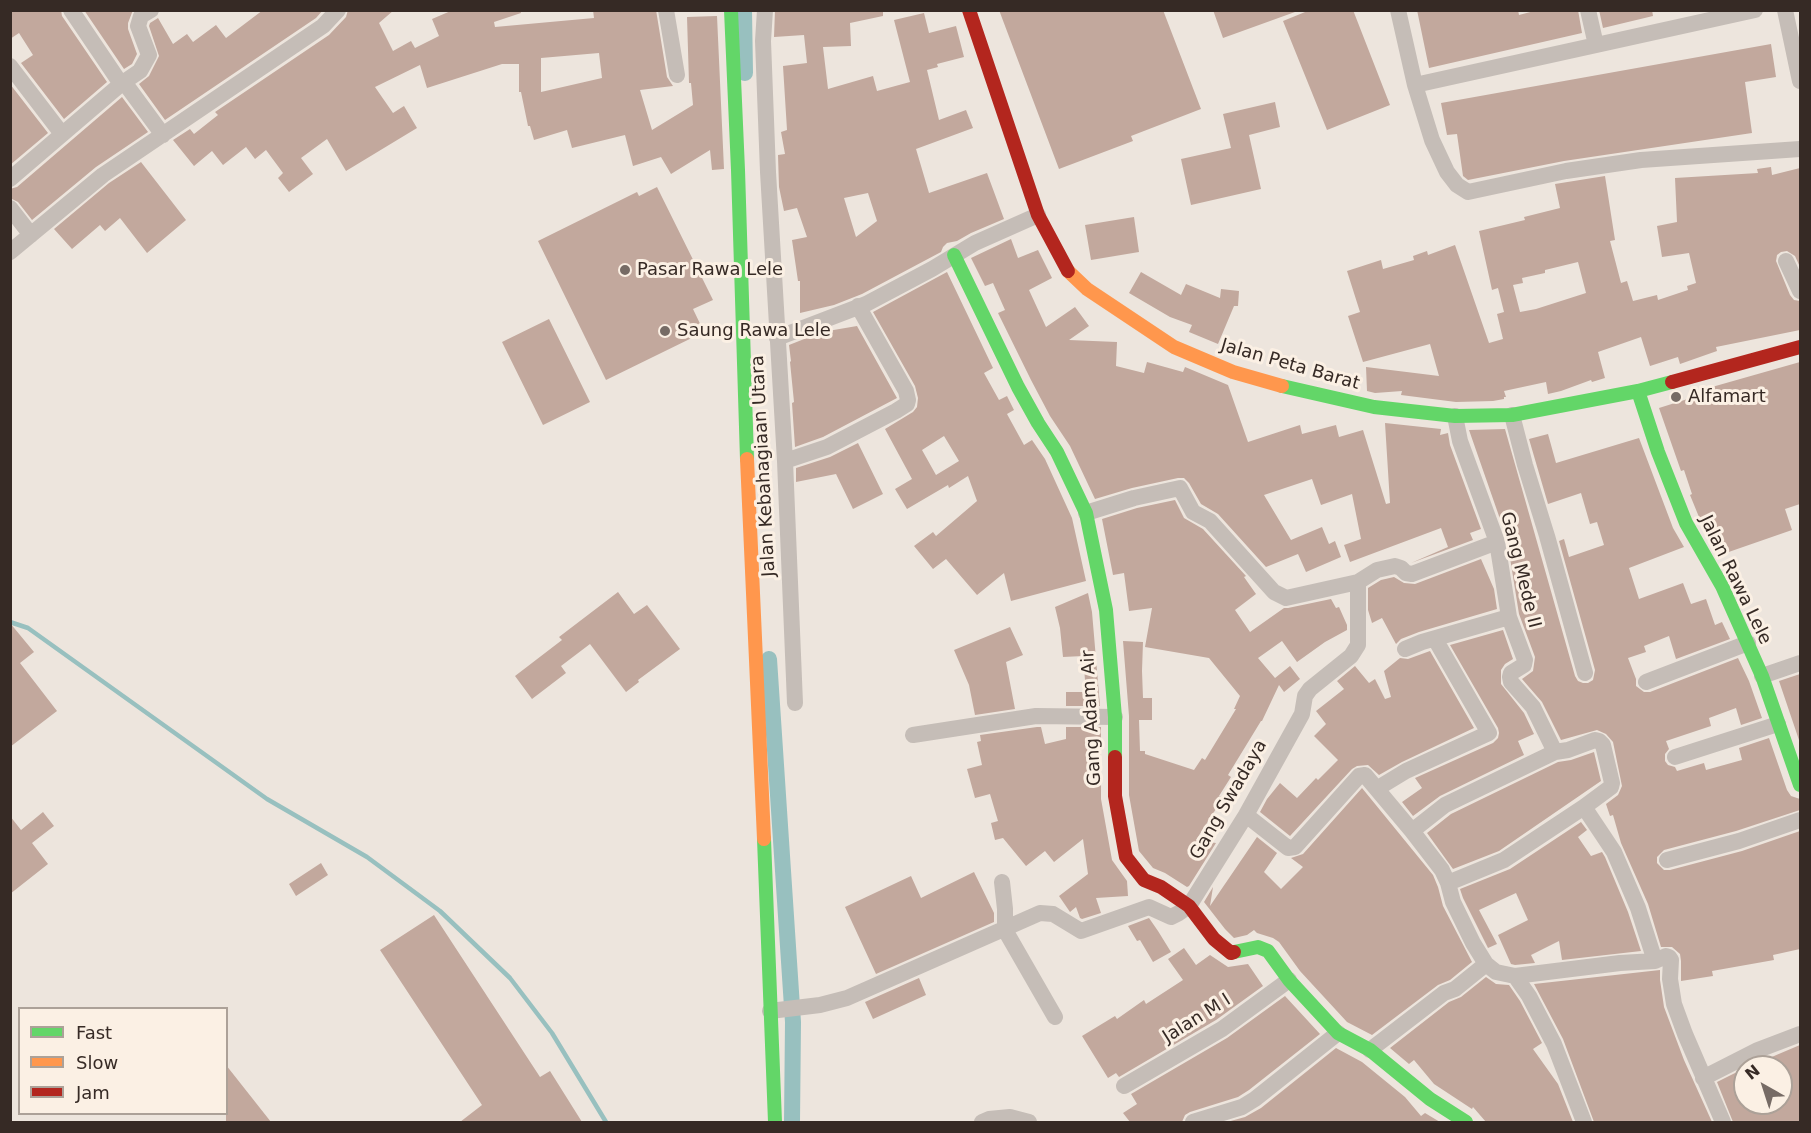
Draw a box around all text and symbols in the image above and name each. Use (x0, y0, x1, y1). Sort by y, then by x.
place label: Pasar Rawa Lele (637, 259, 783, 281)
marker: Pasar Rawa Lele (618, 263, 632, 277)
place label: Saung Rawa Lele (677, 320, 831, 342)
marker: Saung Rawa Lele (658, 324, 672, 338)
street label: Jalan Peta Barat (1218, 335, 1362, 395)
street label: Jalan Kebahagiaan Utara (747, 355, 781, 577)
place label: Alfamart (1688, 386, 1766, 408)
marker: Alfamart (1669, 390, 1683, 404)
street label: Gang Mede II (1495, 510, 1545, 630)
street label: Jalan Rawa Lele (1694, 512, 1776, 648)
street label: Gang Adam Air (1078, 650, 1106, 786)
street label: Gang Swadaya (1186, 736, 1272, 864)
street label: Jalan M I (1159, 990, 1235, 1048)
legend (18, 1007, 228, 1115)
text: Fast (76, 1022, 112, 1043)
text: Slow (76, 1052, 118, 1073)
north arrow (1733, 1055, 1793, 1115)
text: N (1741, 1061, 1764, 1084)
text: Jam (76, 1082, 110, 1103)

